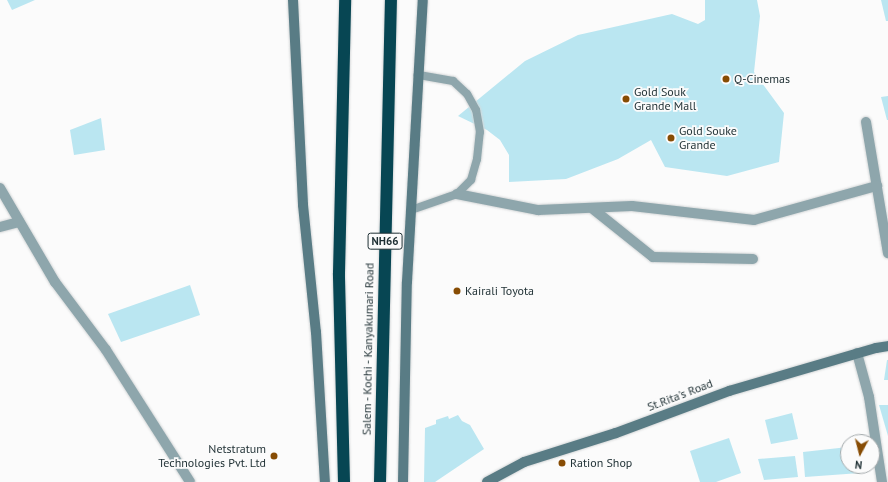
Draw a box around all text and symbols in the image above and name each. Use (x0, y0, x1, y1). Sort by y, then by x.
place label: Q-Cinemas (734, 72, 790, 86)
marker: Q-Cinemas (721, 74, 731, 84)
place label: Gold Souk Grande Mall (634, 85, 696, 113)
marker: Gold Souk Grande Mall (621, 94, 631, 104)
place label: Gold Souke Grande (679, 124, 737, 152)
marker: Gold Souke Grande (666, 133, 676, 143)
road number: NH66 (367, 232, 403, 250)
street label: Salem - Kochi - Kanyakumari Road (359, 261, 377, 437)
place label: Kairali Toyota (465, 284, 534, 298)
marker: Kairali Toyota (452, 286, 462, 296)
street label: St.Rita's Road (645, 376, 715, 414)
north arrow (840, 434, 880, 474)
place label: Netstratum Technologies Pvt. Ltd (157, 442, 266, 470)
marker: Netstratum Technologies Pvt. Ltd (269, 451, 279, 461)
place label: Ration Shop (570, 456, 632, 470)
marker: Ration Shop (557, 458, 567, 468)
text: N (854, 458, 863, 472)

